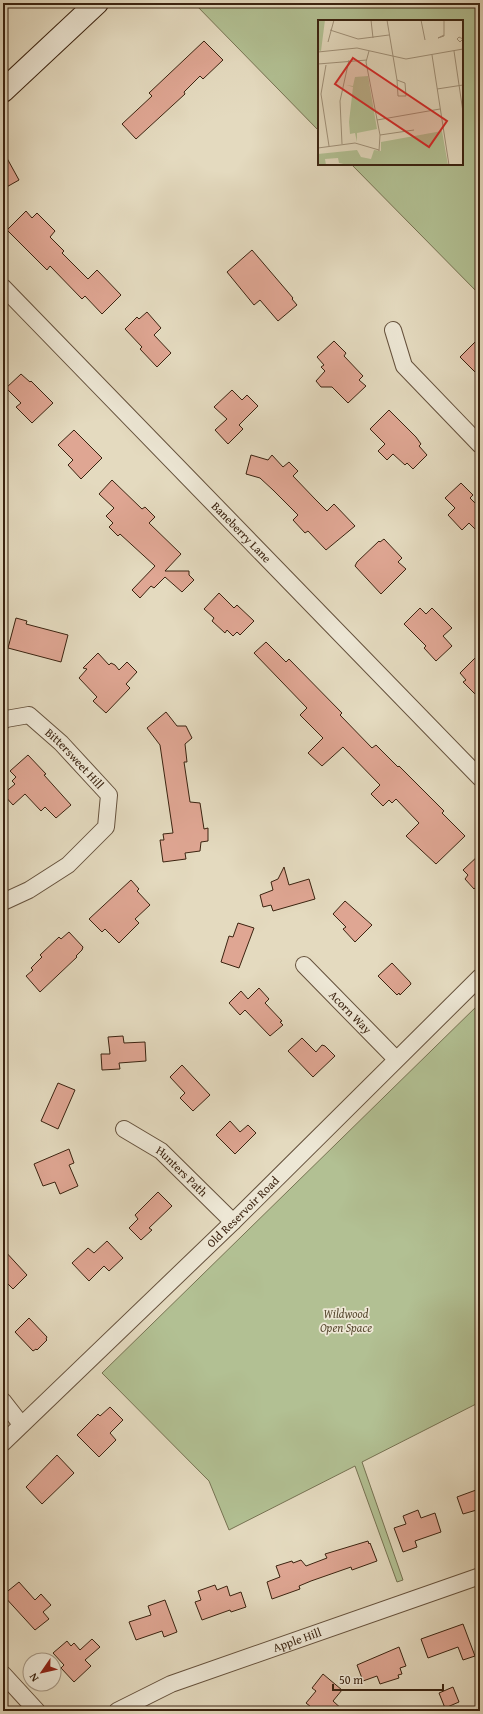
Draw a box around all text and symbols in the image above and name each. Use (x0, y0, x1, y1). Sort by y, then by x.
inset map (318, 20, 463, 165)
street label: Baneberry Lane (208, 498, 276, 567)
street label: Bittersweet Hill (42, 724, 109, 793)
street label: Acorn Way (325, 986, 376, 1037)
street label: Hunters Path (153, 1141, 212, 1201)
street label: Old Reservoir Road (202, 1172, 283, 1251)
park label: Wildwood Open Space (320, 1305, 372, 1336)
street label: Apple Hill (271, 1623, 324, 1656)
north arrow (22, 1652, 62, 1692)
scale bar (333, 1666, 443, 1692)
text: N (25, 1670, 42, 1685)
text: 50 m (339, 1671, 363, 1688)

